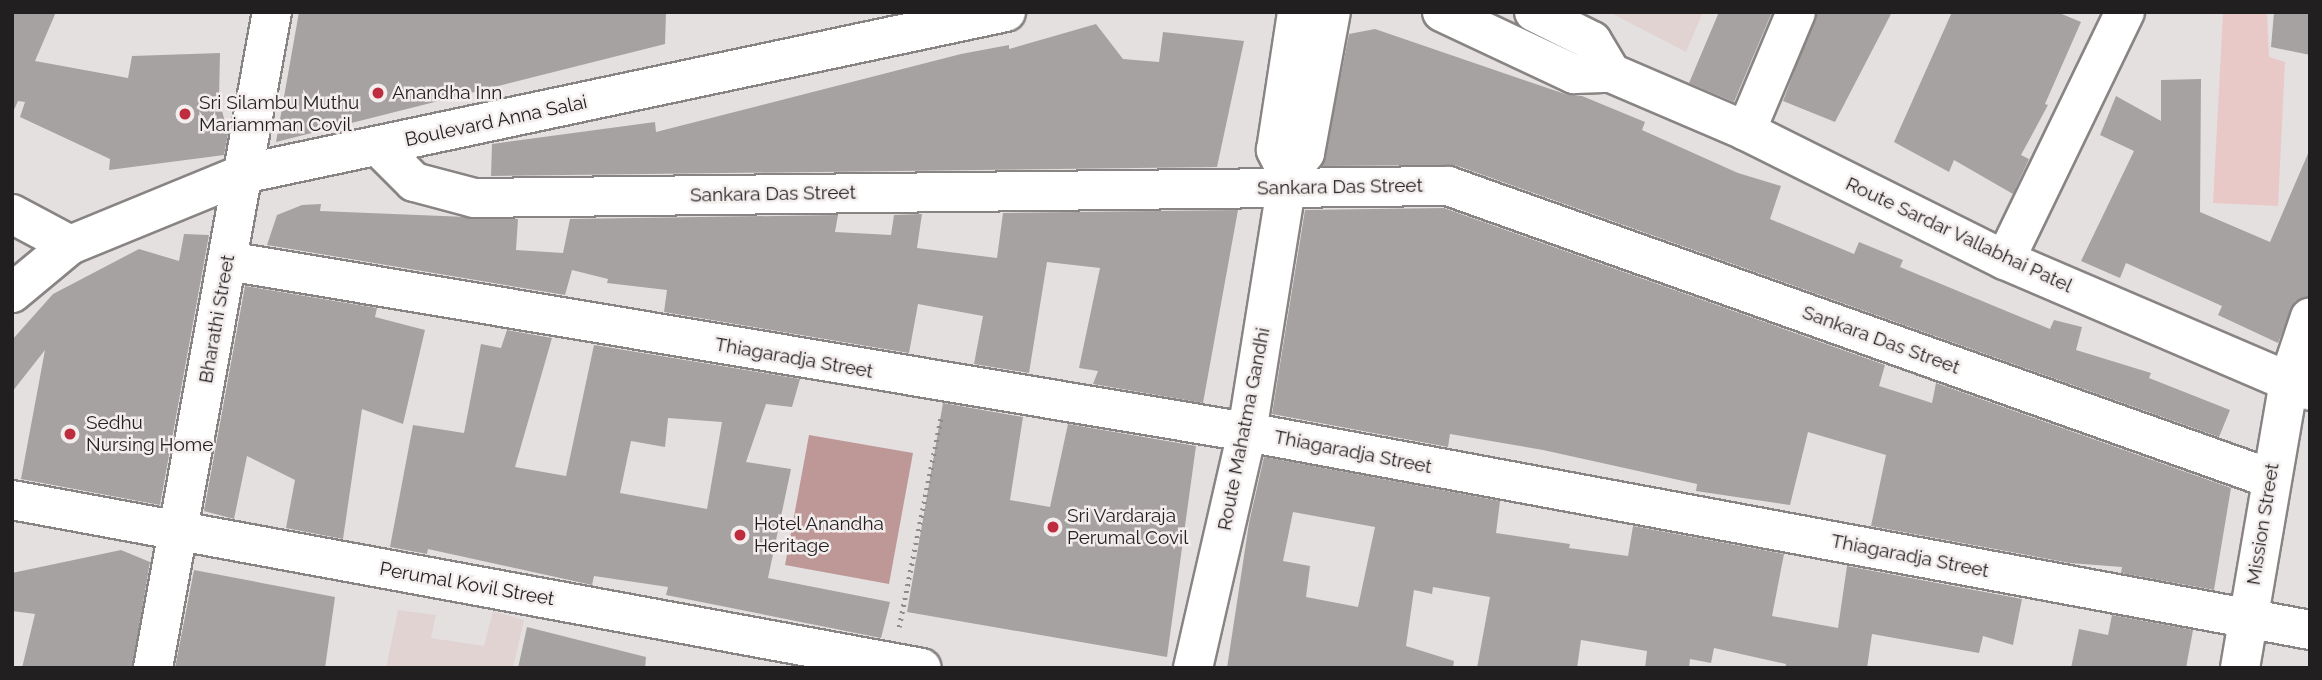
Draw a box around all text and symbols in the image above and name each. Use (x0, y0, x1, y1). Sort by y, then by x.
place label: Anandha Inn (392, 82, 502, 104)
marker: Anandha Inn (370, 85, 386, 101)
street label: Boulevard Anna Salai (402, 90, 590, 152)
place label: Sri Silambu Muthu Mariamman Covil (199, 92, 359, 136)
marker: Sri Silambu Muthu Mariamman Covil (177, 106, 193, 122)
street label: Route Sardar Vallabhai Patel (1842, 172, 2076, 298)
street label: Sankara Das Street (1257, 174, 1423, 200)
street label: Sankara Das Street (690, 181, 856, 207)
street label: Bharathi Street (194, 253, 240, 385)
street label: Sankara Das Street (1799, 301, 1963, 379)
street label: Route Mahatma Gandhi (1213, 326, 1275, 532)
street label: Thiagaradja Street (713, 333, 875, 383)
place label: Sedhu Nursing Home (86, 412, 213, 456)
marker: Sedhu Nursing Home (60, 424, 80, 444)
street label: Thiagaradja Street (1272, 426, 1434, 478)
street label: Mission Street (2242, 461, 2284, 587)
place label: Sri Vardaraja Perumal Covil (1067, 505, 1189, 549)
place label: Hotel Anandha Heritage (754, 513, 885, 557)
marker: Sri Vardaraja Perumal Covil (1045, 519, 1061, 535)
marker: Hotel Anandha Heritage (732, 527, 748, 543)
street label: Thiagaradja Street (1829, 530, 1991, 582)
street label: Perumal Kovil Street (377, 557, 557, 611)

